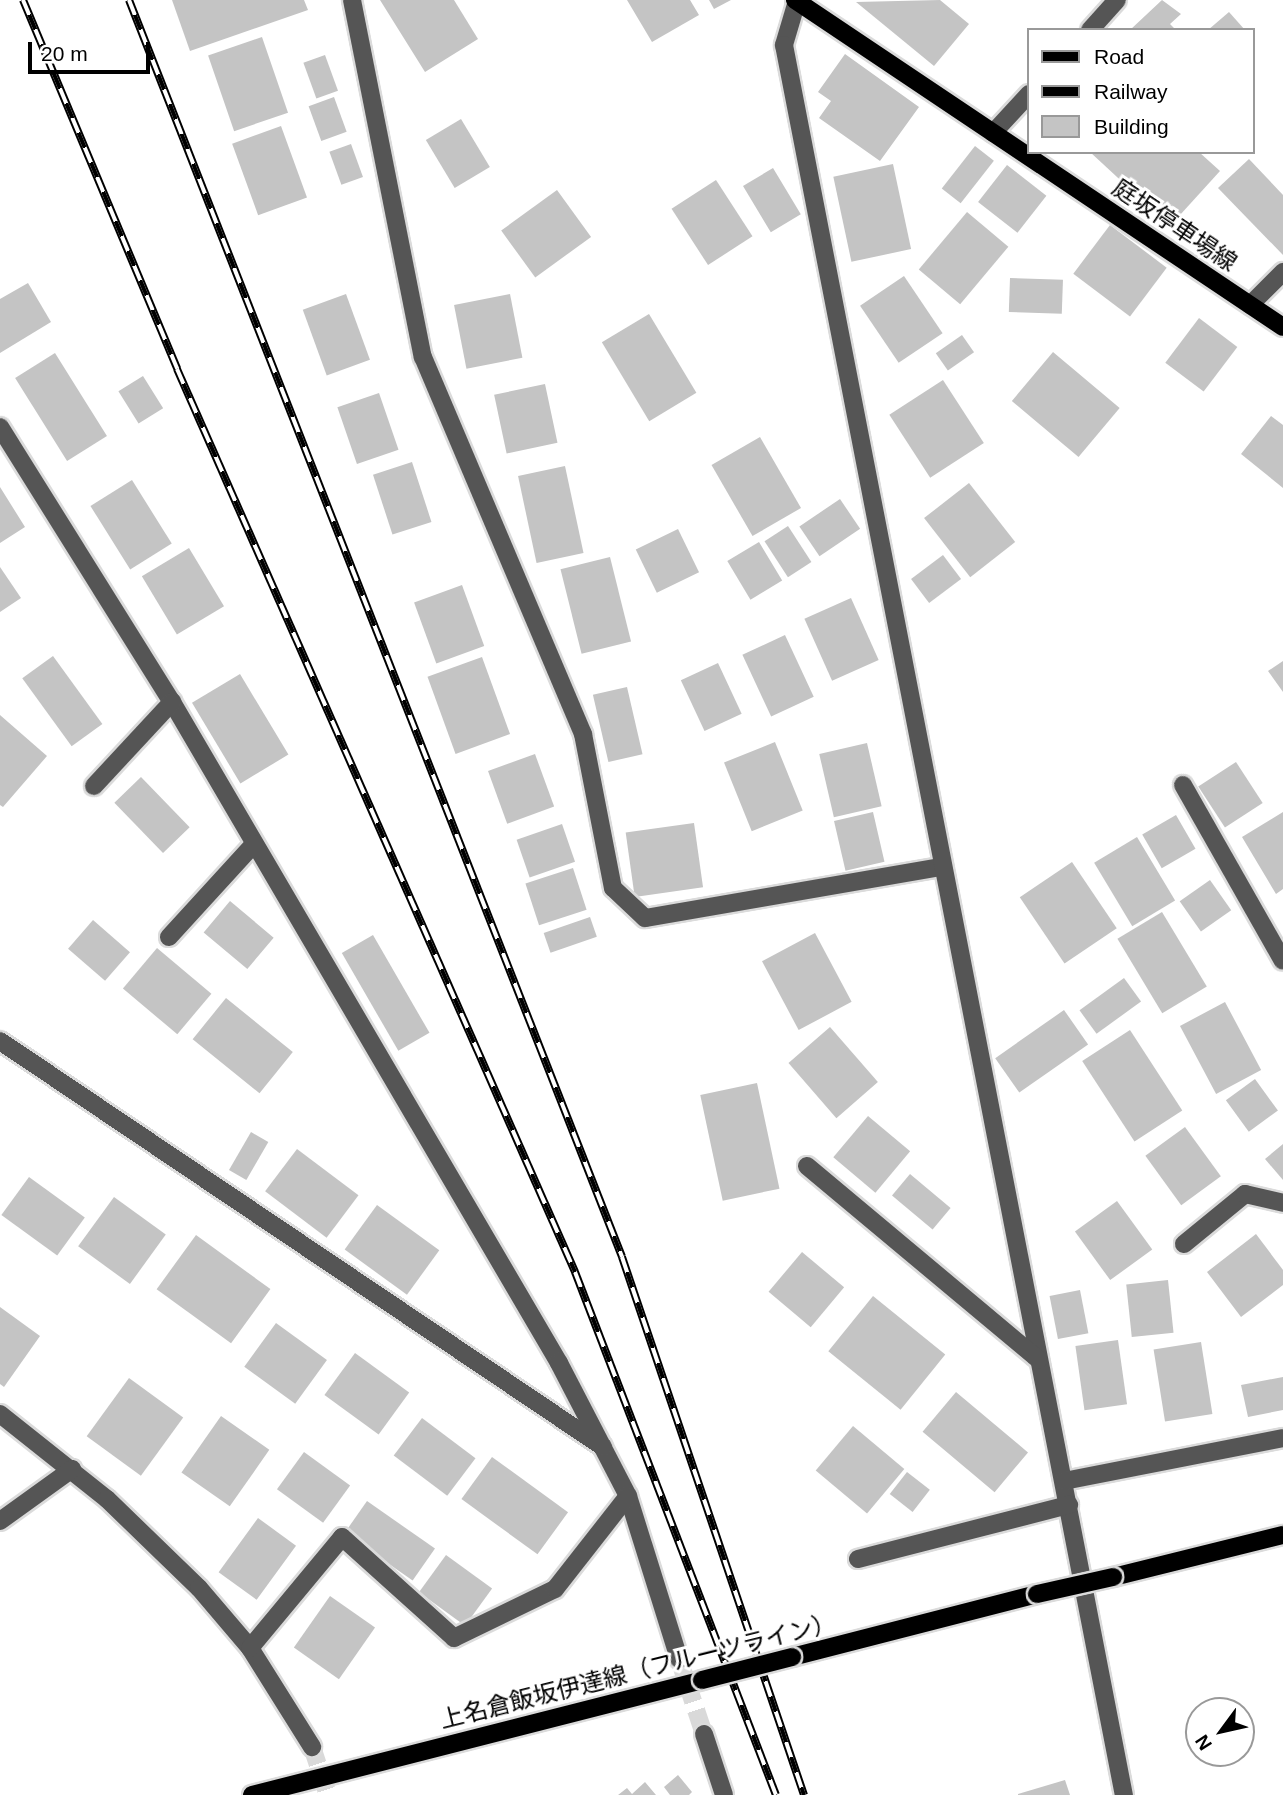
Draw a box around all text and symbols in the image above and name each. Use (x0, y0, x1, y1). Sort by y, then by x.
scale bar (32, 28, 154, 72)
legend (1028, 28, 1255, 154)
text: 20 m (41, 42, 88, 65)
text: Road (1094, 45, 1144, 68)
text: Railway (1094, 80, 1168, 103)
text: Building (1094, 115, 1169, 138)
street label: 庭坂停車場線 (1107, 173, 1243, 277)
street label: 上名倉飯坂伊達線（フルーツライン） (437, 1608, 839, 1734)
north arrow (1185, 1697, 1255, 1767)
text: N (1191, 1731, 1216, 1754)

